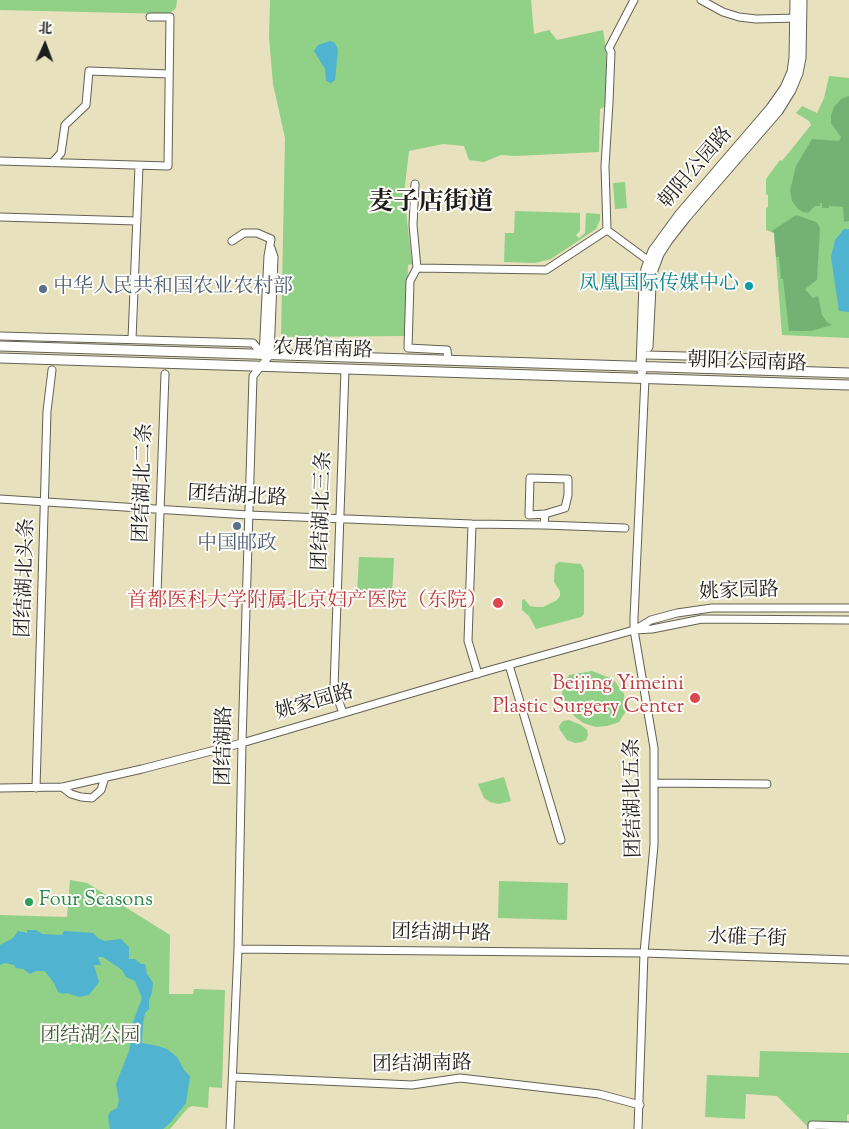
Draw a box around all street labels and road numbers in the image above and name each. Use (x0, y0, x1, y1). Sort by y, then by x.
street label: 朝阳公园路 (655, 123, 739, 215)
street label: 农展馆南路 (273, 337, 373, 365)
street label: 朝阳公园南路 (687, 350, 807, 378)
street label: 团结湖北二条 (131, 423, 159, 543)
street label: 团结湖北三条 (310, 451, 338, 571)
street label: 团结湖北路 (186, 483, 288, 513)
street label: 团结湖北头条 (13, 518, 41, 638)
street label: 姚家园路 (699, 580, 779, 606)
street label: 姚家园路 (273, 681, 357, 727)
street label: 团结湖路 (213, 706, 239, 786)
street label: 团结湖北五条 (622, 738, 648, 858)
street label: 团结湖中路 (391, 922, 491, 948)
street label: 水碓子街 (707, 927, 787, 953)
street label: 团结湖南路 (372, 1053, 472, 1079)

